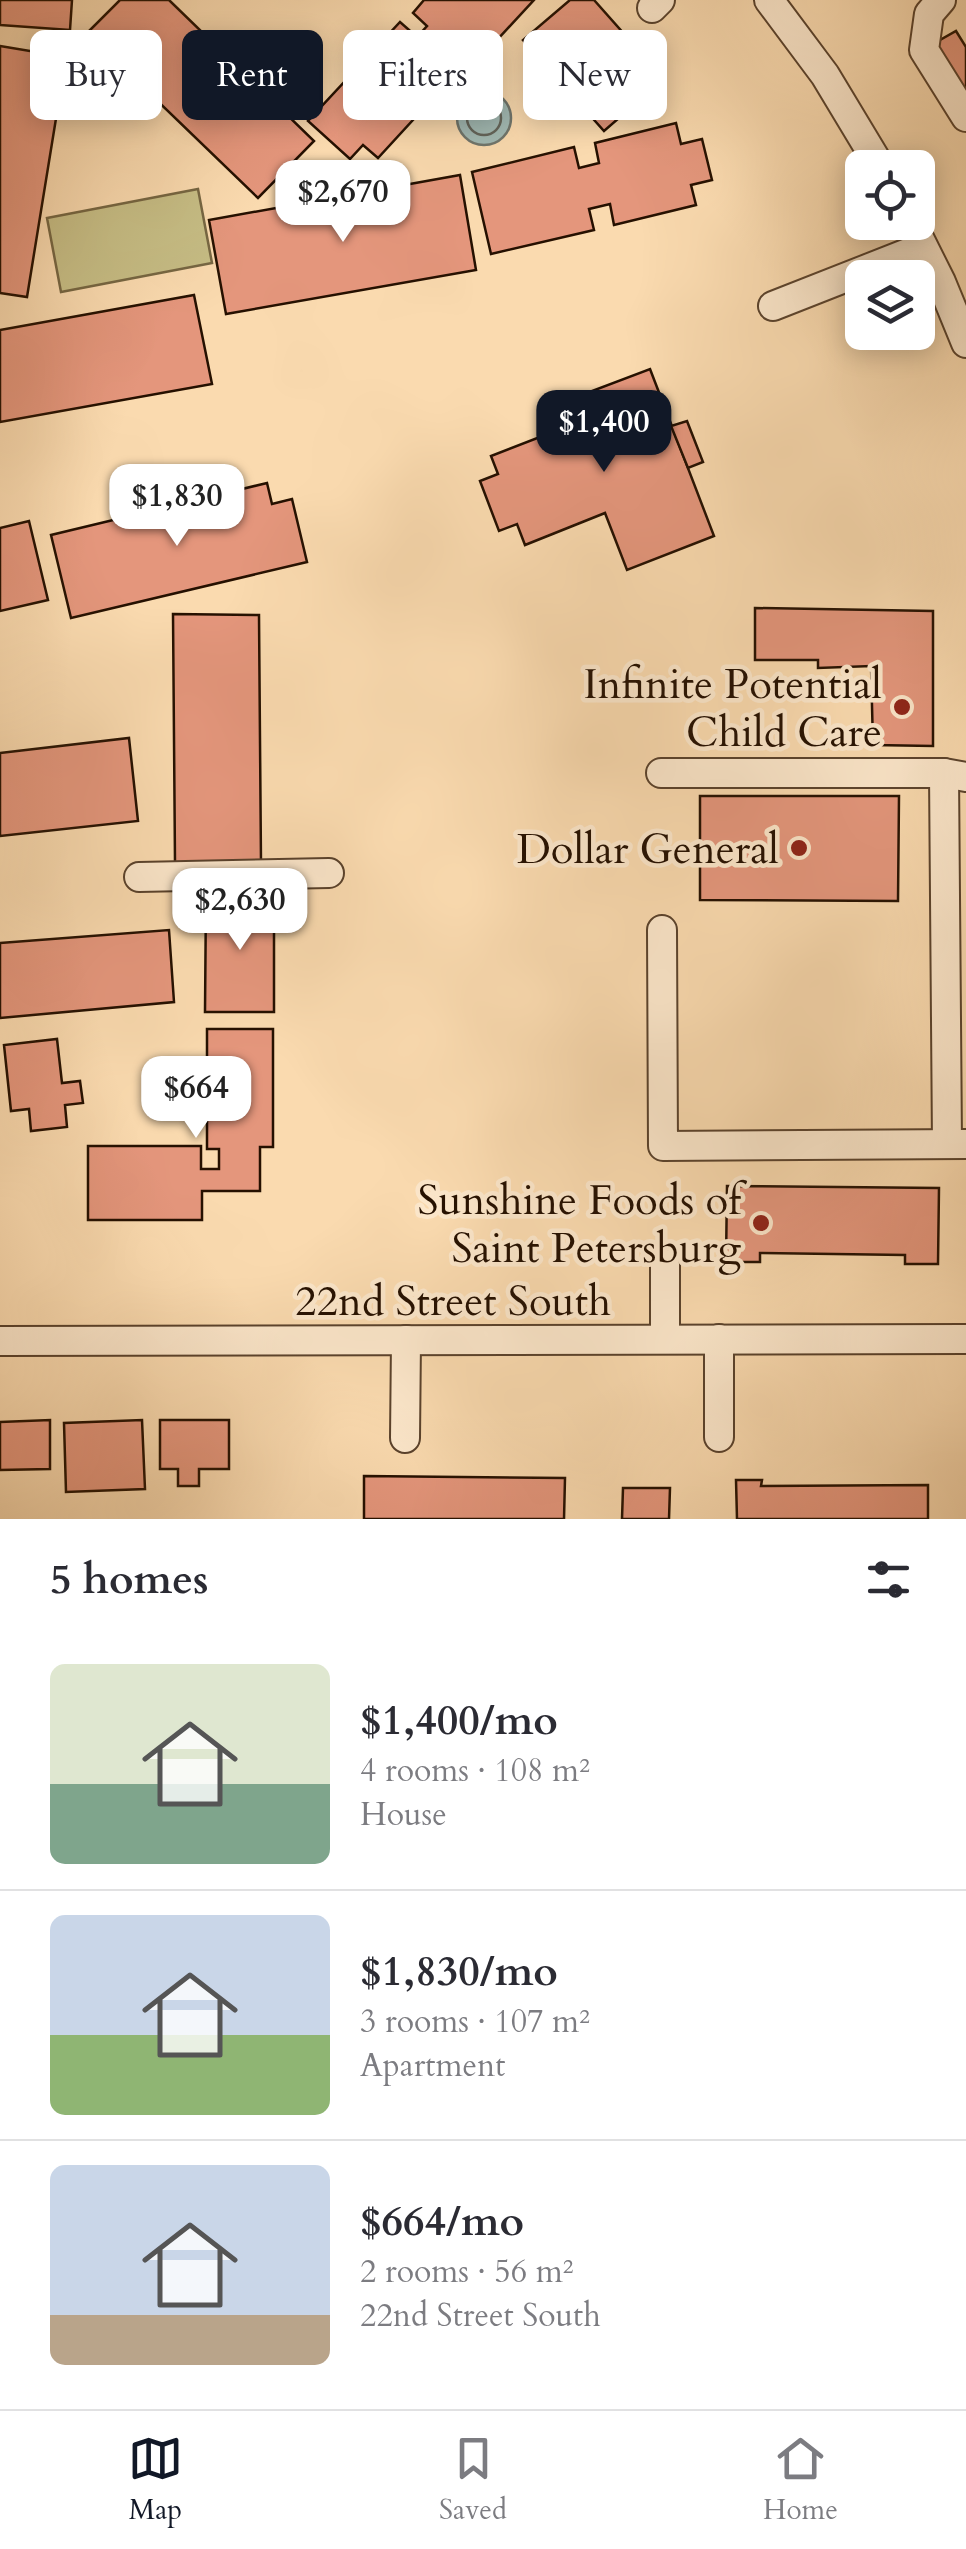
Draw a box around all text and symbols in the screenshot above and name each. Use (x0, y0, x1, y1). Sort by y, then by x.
chip: Buy (30, 30, 162, 120)
chip: Rent (182, 30, 323, 120)
chip: Filters (343, 30, 503, 120)
chip: New (523, 30, 667, 120)
map controls (845, 150, 935, 350)
button: locate (845, 150, 935, 240)
pin: $2,670 (262, 160, 424, 245)
text: $2,670 (297, 170, 389, 214)
button: layers (845, 260, 935, 350)
pin: $1,400 (523, 390, 685, 475)
text: $1,400 (558, 400, 650, 444)
pin: $1,830 (96, 464, 258, 549)
text: $1,830 (131, 474, 223, 518)
place label: Infinite Potential Child Care (583, 656, 882, 761)
marker: Infinite Potential Child Care (891, 696, 913, 718)
place label: Dollar General (517, 821, 779, 878)
marker: Dollar General (788, 837, 810, 859)
pin: $2,630 (159, 868, 321, 953)
text: $2,630 (194, 878, 286, 922)
pin: $664 (137, 1056, 255, 1141)
text: $664 (163, 1066, 229, 1110)
place label: Sunshine Foods of Saint Petersburg (417, 1172, 747, 1277)
marker: Sunshine Foods of Saint Petersburg (750, 1212, 772, 1234)
street label: 22nd Street South (295, 1273, 611, 1330)
text: 5 homes (50, 1551, 208, 1608)
icon: filters (861, 1552, 916, 1607)
text: $1,400/mo (360, 1692, 558, 1749)
icon: home (130, 1704, 250, 1824)
text: 4 rooms · 108 m² (360, 1749, 590, 1793)
text: House (360, 1793, 447, 1837)
text: $1,830/mo (360, 1943, 558, 2000)
icon: home (130, 1955, 250, 2075)
text: 3 rooms · 107 m² (360, 2000, 590, 2044)
text: Apartment (360, 2044, 505, 2088)
text: $664/mo (360, 2193, 524, 2250)
icon: home (130, 2205, 250, 2325)
text: 2 rooms · 56 m² (360, 2250, 573, 2294)
text: 22nd Street South (360, 2294, 601, 2338)
tab: Map (128, 2431, 183, 2529)
tab: Saved (439, 2431, 507, 2529)
tab: Home (763, 2431, 838, 2529)

